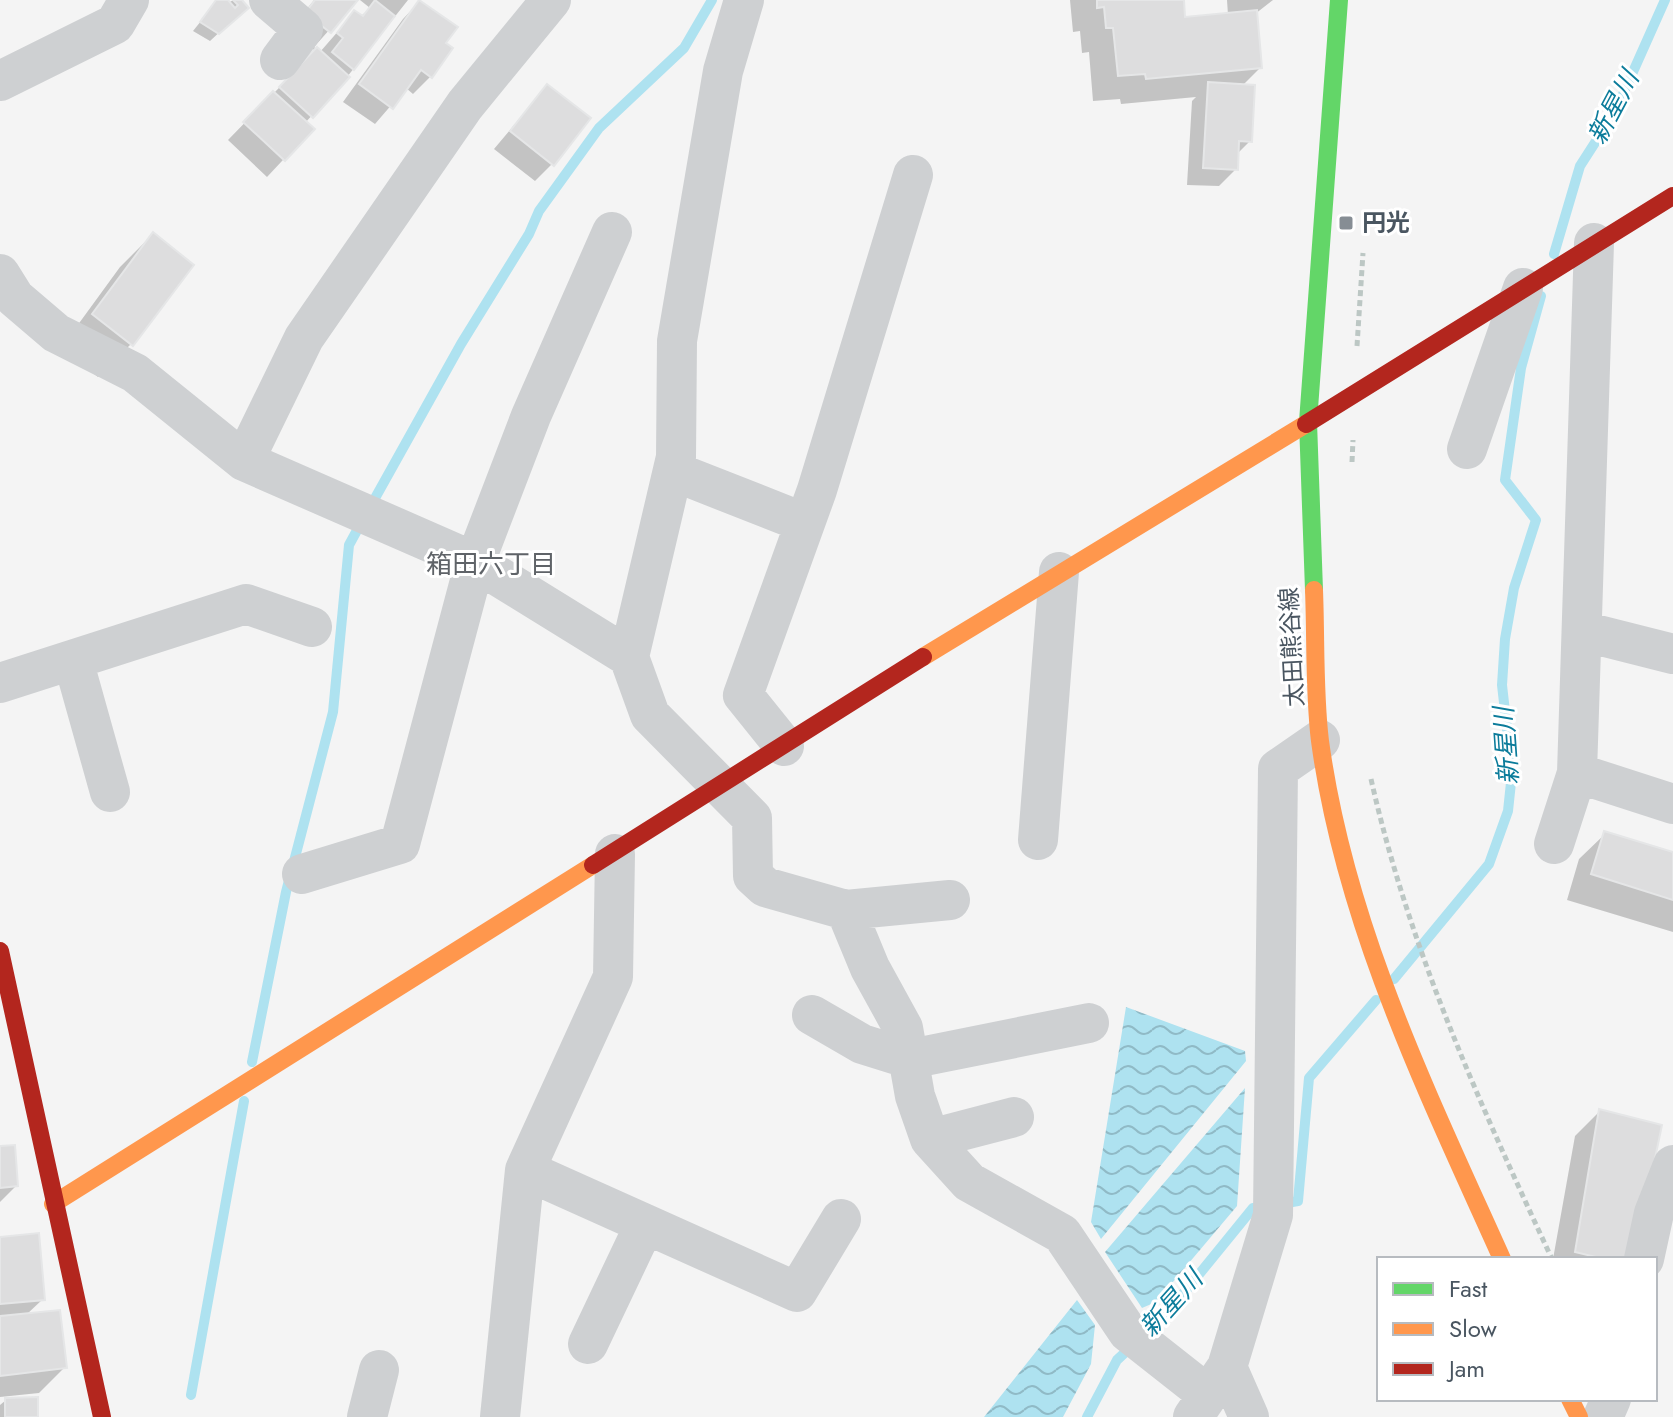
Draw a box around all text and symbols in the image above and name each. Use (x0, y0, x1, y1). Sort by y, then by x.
water label: 新星川 (1578, 61, 1649, 150)
place label: 円光 (1362, 205, 1410, 240)
marker: 円光 (1337, 214, 1355, 232)
district label: 箱田六丁目 (426, 545, 556, 583)
street label: 太田熊谷線 (1271, 586, 1312, 708)
water label: 新星川 (1484, 703, 1528, 786)
legend (1377, 1257, 1657, 1401)
water label: 新星川 (1131, 1259, 1213, 1345)
text: Fast (1449, 1271, 1487, 1306)
text: Slow (1449, 1311, 1497, 1346)
text: Jam (1446, 1351, 1485, 1386)

